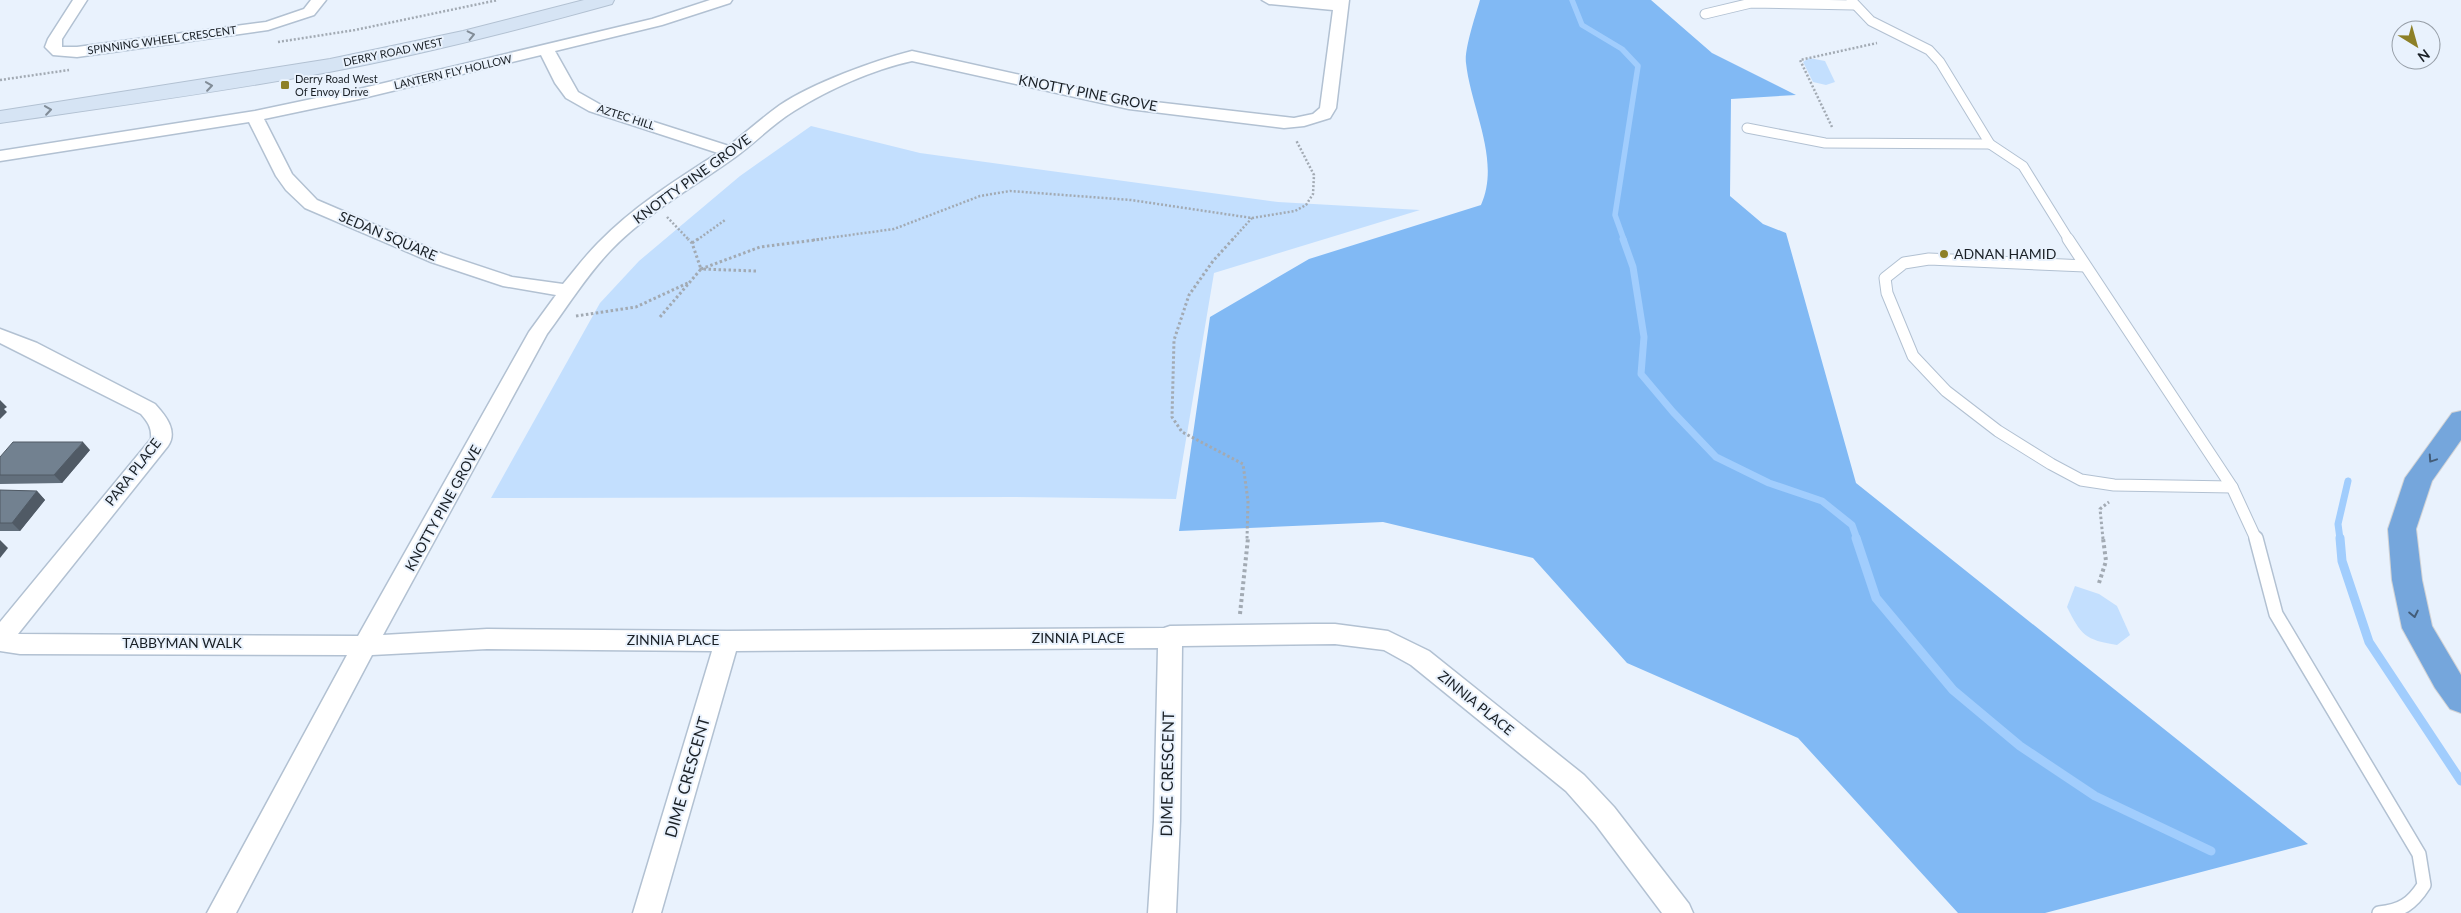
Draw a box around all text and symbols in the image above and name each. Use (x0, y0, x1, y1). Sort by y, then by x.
north arrow (2391, 20, 2441, 70)
street label: SPINNING WHEEL CRESCENT (87, 23, 238, 56)
one-way arrow (467, 30, 476, 41)
street label: DERRY ROAD WEST (342, 34, 444, 68)
text: N (2415, 46, 2434, 66)
street label: LANTERN FLY HOLLOW (393, 51, 514, 91)
street label: KNOTTY PINE GROVE (1017, 71, 1159, 114)
place label: Derry Road West Of Envoy Drive (295, 72, 378, 98)
marker: Derry Road West Of Envoy Drive (279, 79, 291, 91)
one-way arrow (205, 82, 213, 92)
street label: AZTEC HILL (596, 101, 657, 132)
one-way arrow (44, 105, 53, 115)
street label: KNOTTY PINE GROVE (630, 130, 754, 227)
street label: SEDAN SQUARE (337, 207, 440, 264)
place label: ADNAN HAMID (1954, 245, 2056, 262)
marker: ADNAN HAMID (1938, 248, 1950, 260)
street label: PARA PLACE (101, 435, 164, 509)
street label: KNOTTY PINE GROVE (401, 442, 484, 574)
one-way arrow (2429, 453, 2438, 463)
one-way arrow (2409, 610, 2419, 618)
street label: ZINNIA PLACE (1032, 629, 1124, 646)
street label: ZINNIA PLACE (627, 631, 719, 648)
street label: TABBYMAN WALK (122, 634, 243, 651)
street label: ZINNIA PLACE (1435, 667, 1518, 738)
street label: DIME CRESCENT (1156, 711, 1177, 837)
street label: DIME CRESCENT (660, 714, 713, 840)

